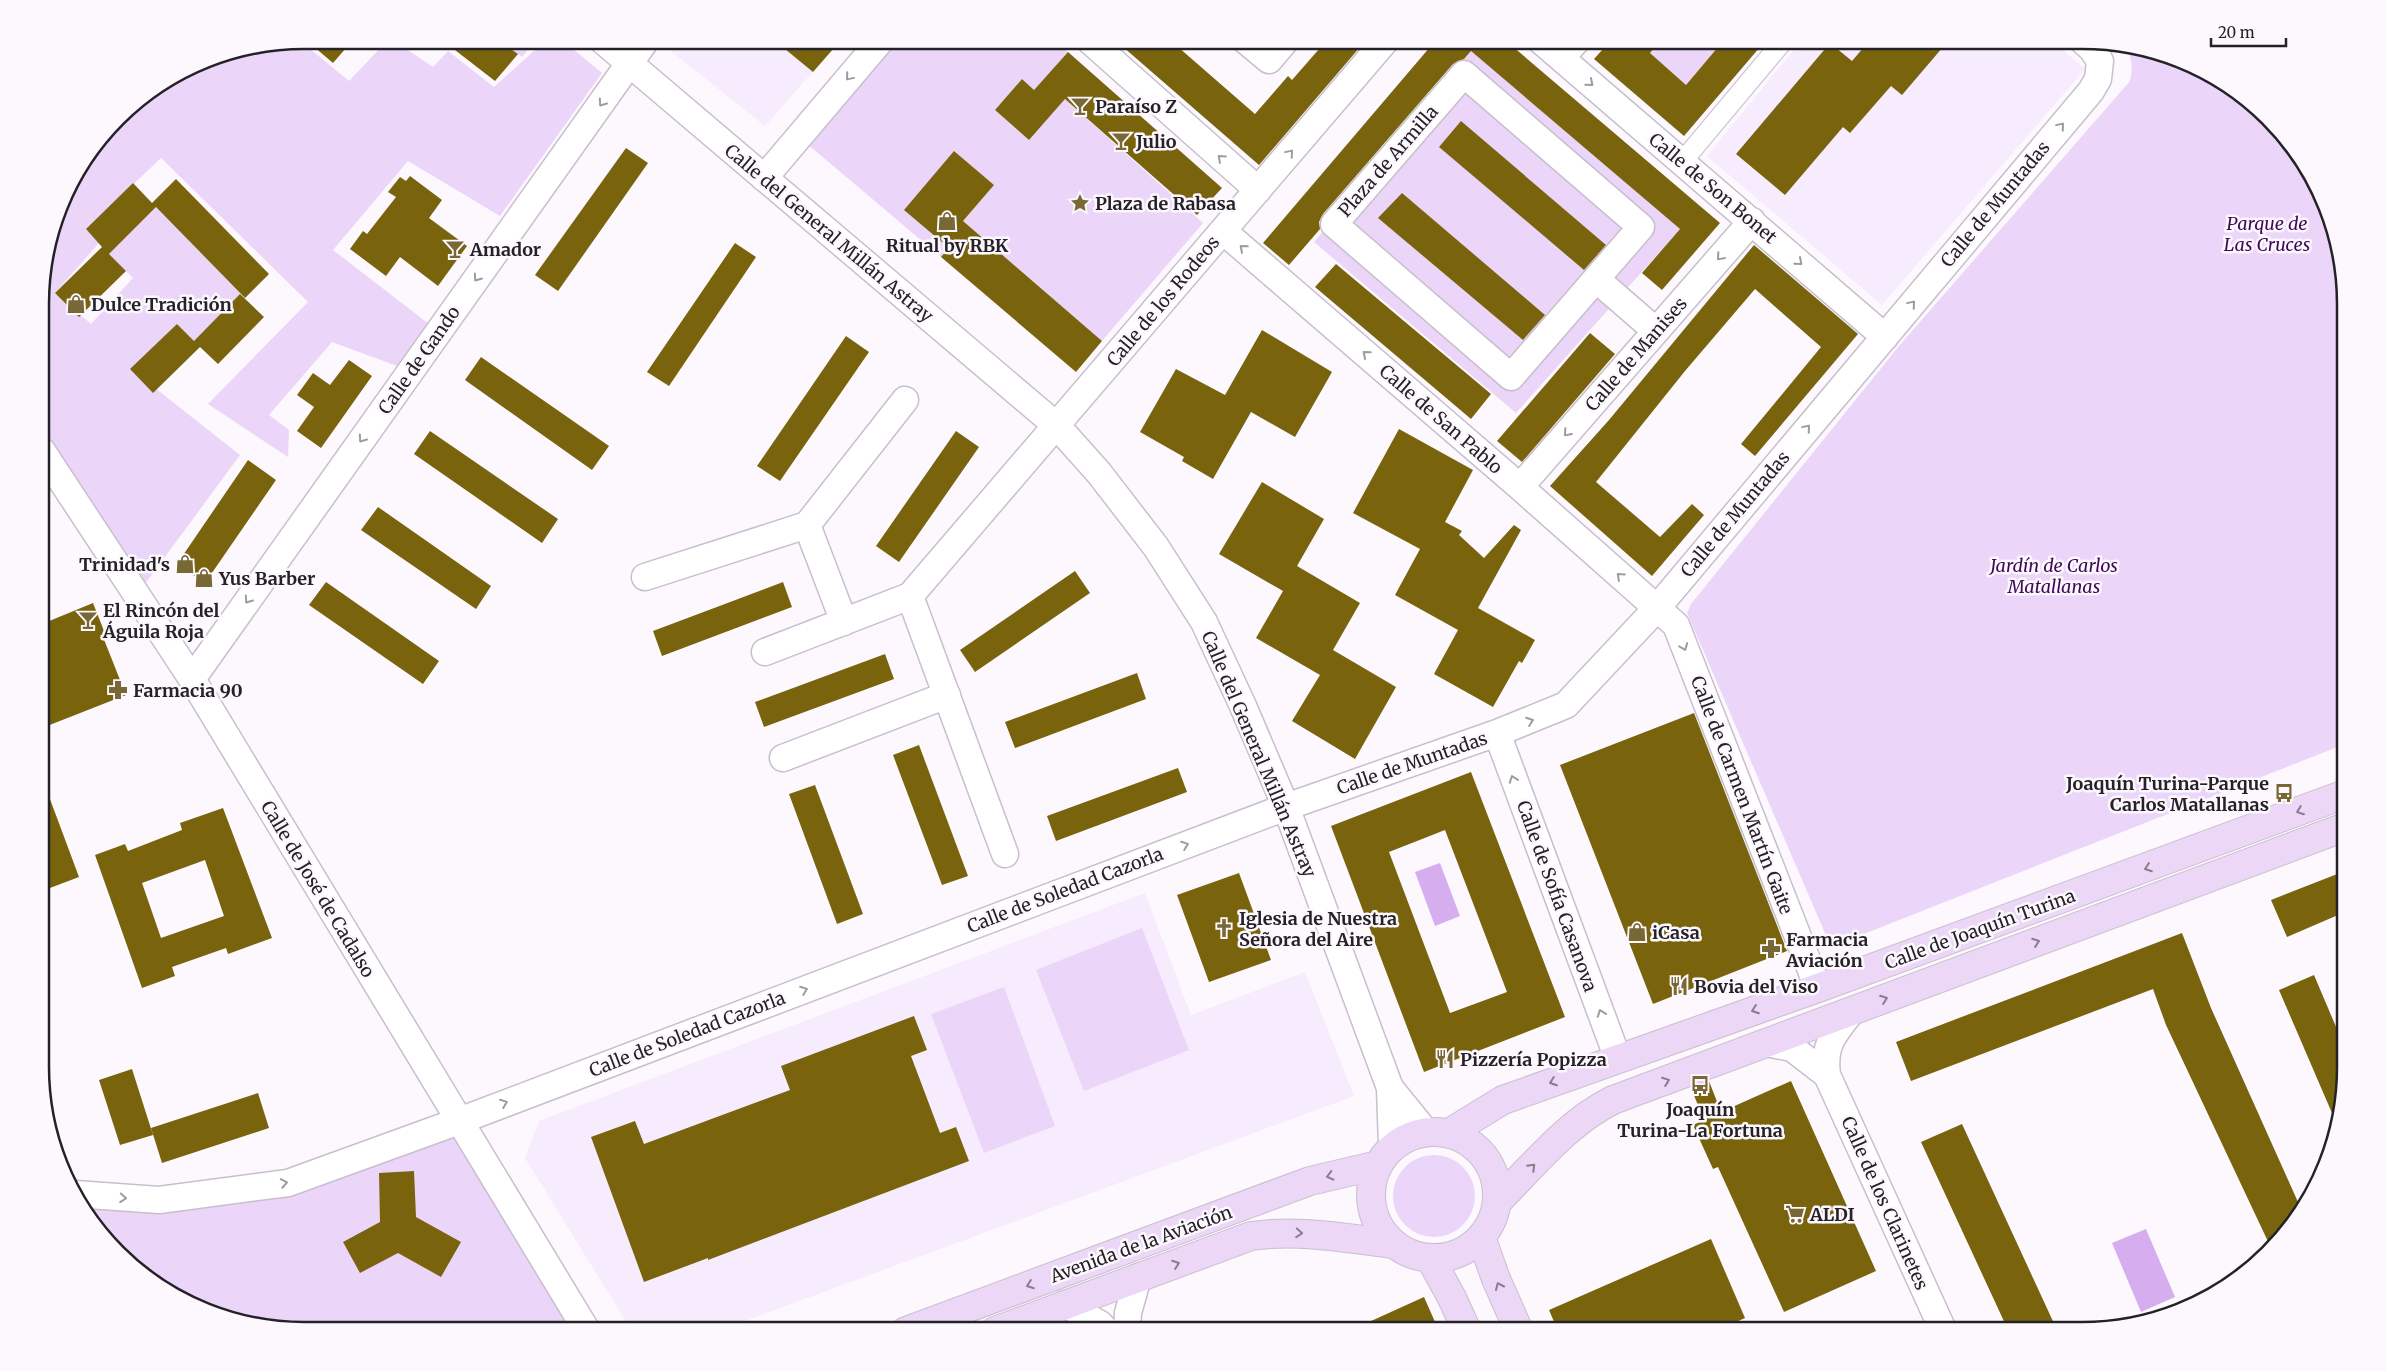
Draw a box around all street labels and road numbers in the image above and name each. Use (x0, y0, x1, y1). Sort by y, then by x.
street label: Plaza de Armilla (1333, 100, 1443, 222)
street label: Calle de Son Bonet (1644, 128, 1782, 248)
street label: Calle de Muntadas (1935, 136, 2055, 272)
street label: Calle del General Millán Astray (720, 139, 938, 327)
street label: Calle de los Rodeos (1102, 231, 1224, 371)
street label: Calle de Manises (1580, 292, 1692, 416)
street label: Calle de Gando (373, 301, 465, 419)
street label: Calle de San Pablo (1375, 359, 1507, 479)
street label: Calle de Muntadas (1675, 446, 1795, 582)
street label: Calle del General Millán Astray (1197, 627, 1322, 881)
street label: Calle de Carmen Martín Gaite (1686, 673, 1798, 917)
street label: Calle de Muntadas (1334, 726, 1491, 800)
street label: Calle de José de Cadalso (256, 796, 380, 982)
street label: Calle de Sofía Casanova (1512, 797, 1602, 995)
street label: Calle de Soledad Cazorla (964, 842, 1167, 938)
street label: Calle de Joaquín Turina (1882, 884, 2079, 974)
street label: Calle de Soledad Cazorla (586, 986, 789, 1082)
street label: Calle de los Clarinetes (1836, 1113, 1934, 1294)
street label: Avenida de la Aviación (1046, 1200, 1235, 1288)

